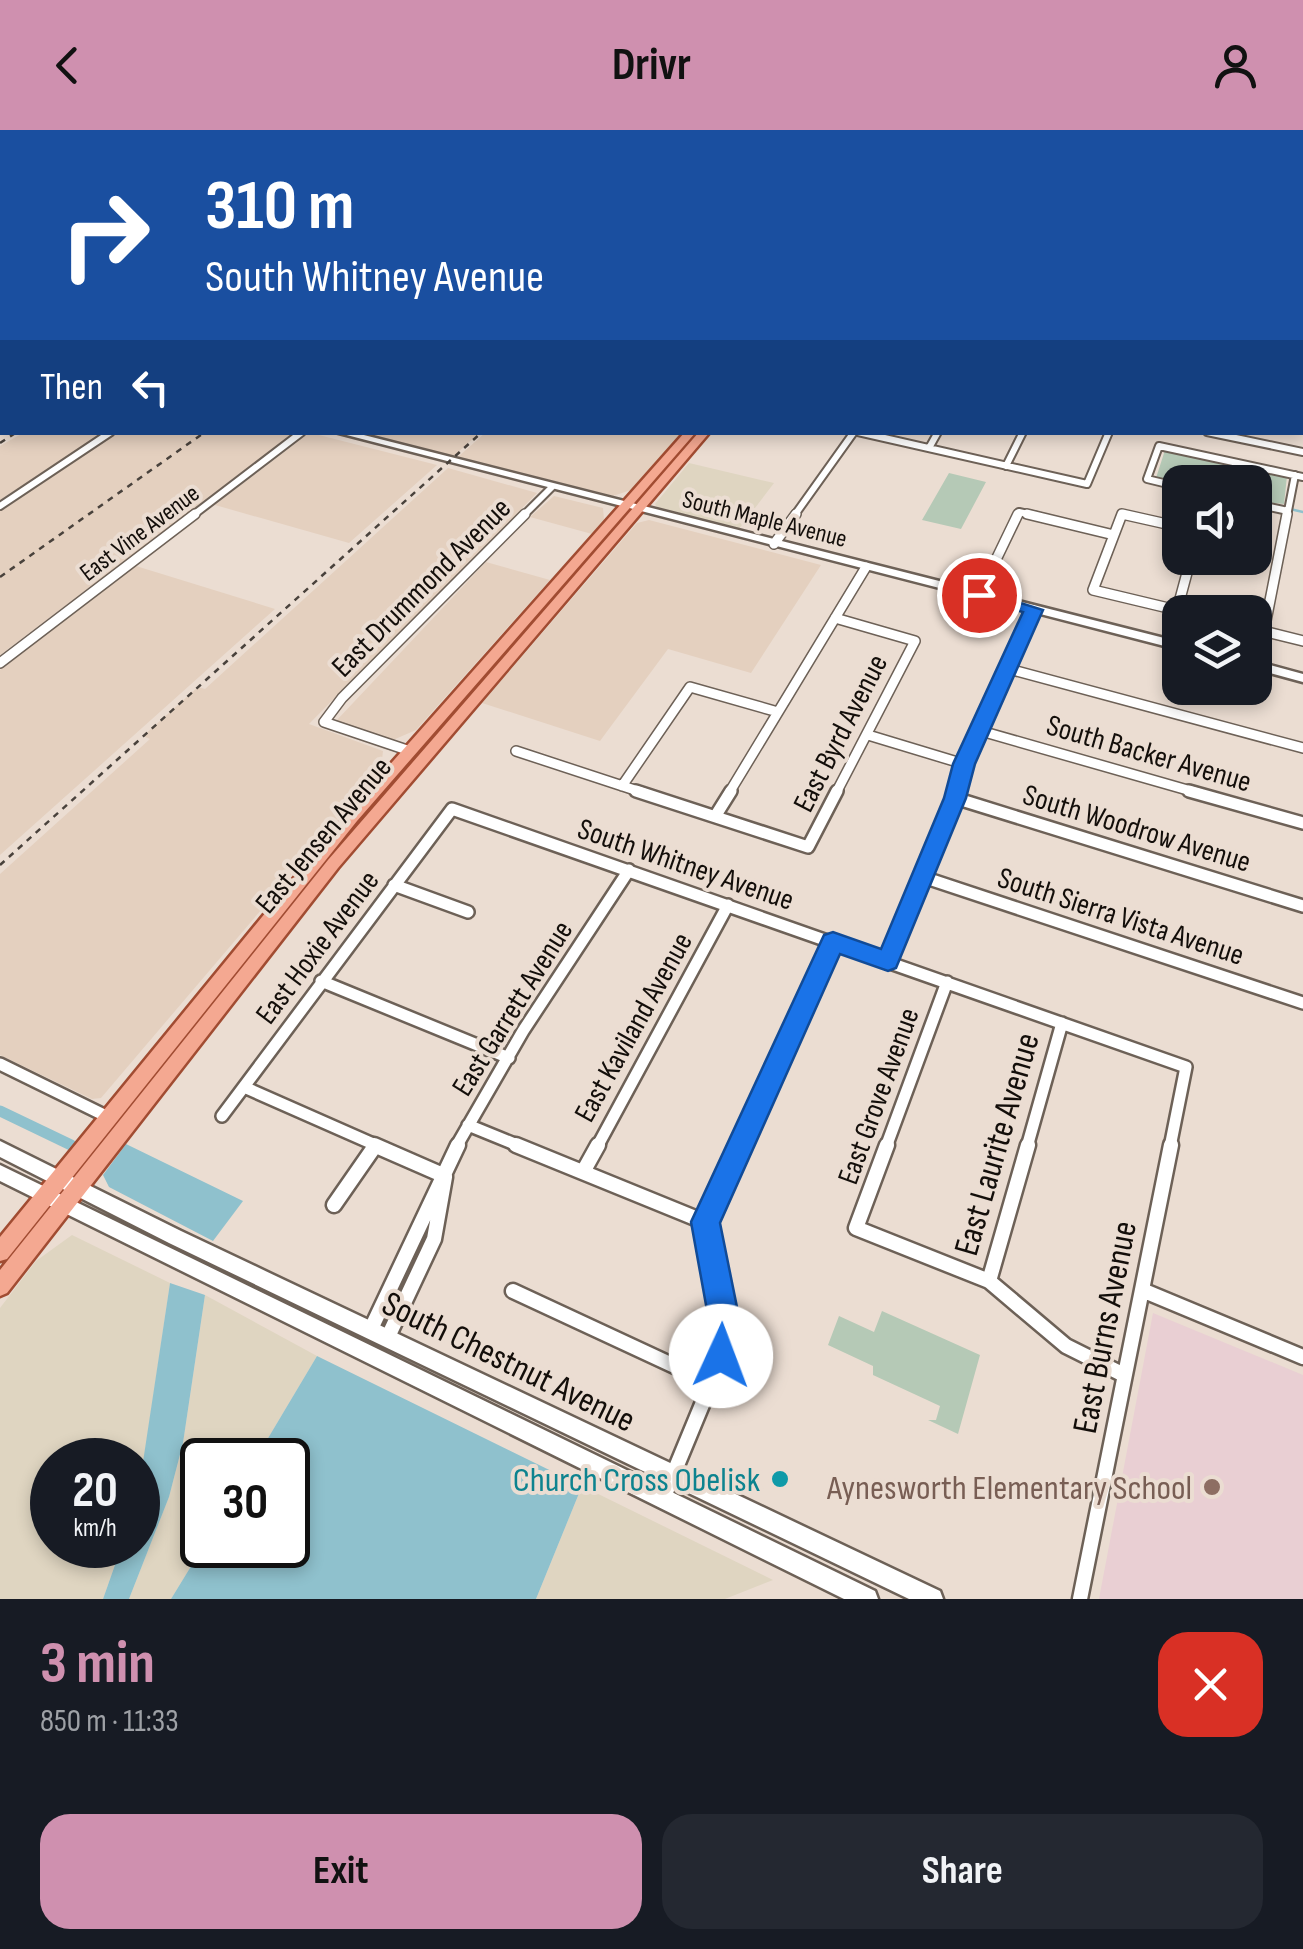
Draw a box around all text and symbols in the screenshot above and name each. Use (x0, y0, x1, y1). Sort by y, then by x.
icon: back (40, 38, 95, 93)
text: Drivr (612, 38, 691, 93)
icon: person (1208, 38, 1263, 93)
text: 310 m (205, 165, 354, 249)
icon: right (40, 170, 170, 300)
text: South Whitney Avenue (205, 250, 544, 305)
icon: left (123, 360, 178, 415)
text: Then (40, 365, 103, 410)
map controls (1162, 465, 1272, 705)
button: sound (1162, 465, 1272, 575)
street label: East Vine Avenue (74, 478, 206, 588)
street label: South Maple Avenue (679, 484, 850, 555)
street label: East Drummond Avenue (325, 491, 519, 685)
pin (937, 553, 1022, 638)
icon: arrive (952, 568, 1007, 623)
button: layers (1162, 595, 1272, 705)
street label: East Byrd Avenue (786, 649, 896, 818)
street label: South Backer Avenue (1042, 708, 1255, 800)
street label: East Jensen Avenue (248, 750, 400, 921)
street label: South Woodrow Avenue (1018, 777, 1255, 881)
street label: South Whitney Avenue (573, 811, 798, 919)
street label: South Sierra Vista Avenue (993, 860, 1248, 974)
street label: East Hoxie Avenue (248, 864, 387, 1031)
street label: East Garrett Avenue (445, 914, 581, 1103)
street label: East Kaviland Avenue (567, 927, 701, 1128)
street label: East Grove Avenue (830, 1003, 928, 1189)
street label: East Laurite Avenue (945, 1028, 1050, 1261)
street label: East Burns Avenue (1064, 1218, 1147, 1437)
street label: South Chestnut Avenue (375, 1283, 642, 1442)
position arrow (669, 1304, 773, 1408)
speed limit sign: 30 (180, 1438, 310, 1568)
place label: Church Cross Obelisk (513, 1459, 761, 1502)
text: 20 (72, 1461, 118, 1521)
place label: Aynesworth Elementary School (826, 1467, 1192, 1510)
marker: Church Cross Obelisk (769, 1468, 791, 1490)
marker: Aynesworth Elementary School (1201, 1476, 1223, 1498)
text: km/h (73, 1513, 117, 1544)
text: 3 min (40, 1628, 155, 1700)
button: close (1158, 1632, 1263, 1737)
text: 850 m · 11:33 (40, 1702, 179, 1741)
button: Exit (40, 1814, 642, 1929)
button: Share (662, 1814, 1263, 1929)

